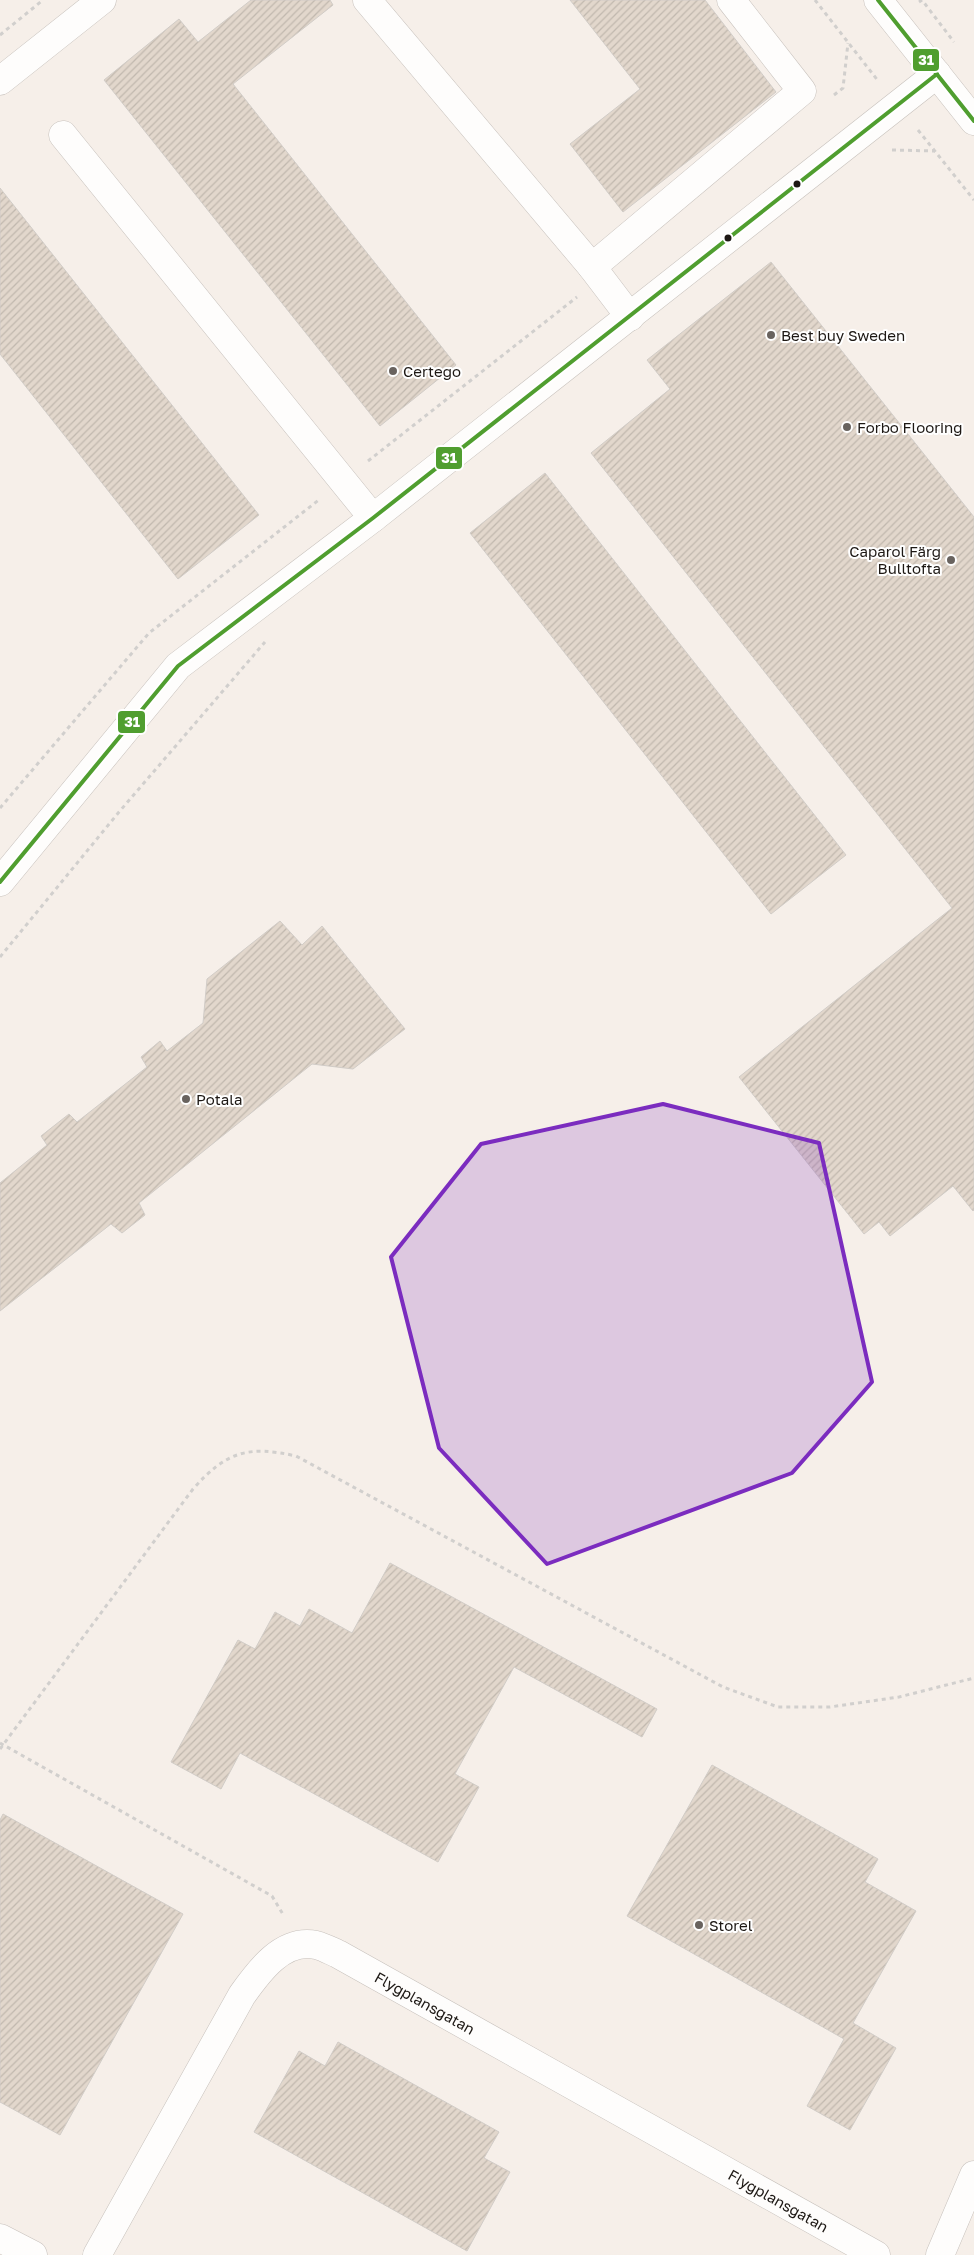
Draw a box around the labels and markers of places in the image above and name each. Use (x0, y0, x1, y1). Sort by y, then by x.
unlabelled marker (792, 179, 802, 189)
unlabelled marker (723, 233, 733, 243)
place label: Best buy Sweden (781, 326, 905, 344)
marker: Best buy Sweden (765, 329, 777, 341)
place label: Certego (403, 362, 461, 380)
marker: Certego (387, 365, 399, 377)
place label: Forbo Flooring (857, 418, 963, 436)
marker: Forbo Flooring (841, 421, 853, 433)
place label: Caparol Färg Bulltofta (849, 542, 941, 577)
marker: Caparol Färg Bulltofta (945, 554, 957, 566)
place label: Potala (196, 1090, 242, 1108)
marker: Potala (180, 1093, 192, 1105)
place label: Storel (709, 1916, 753, 1934)
marker: Storel (693, 1919, 705, 1931)

